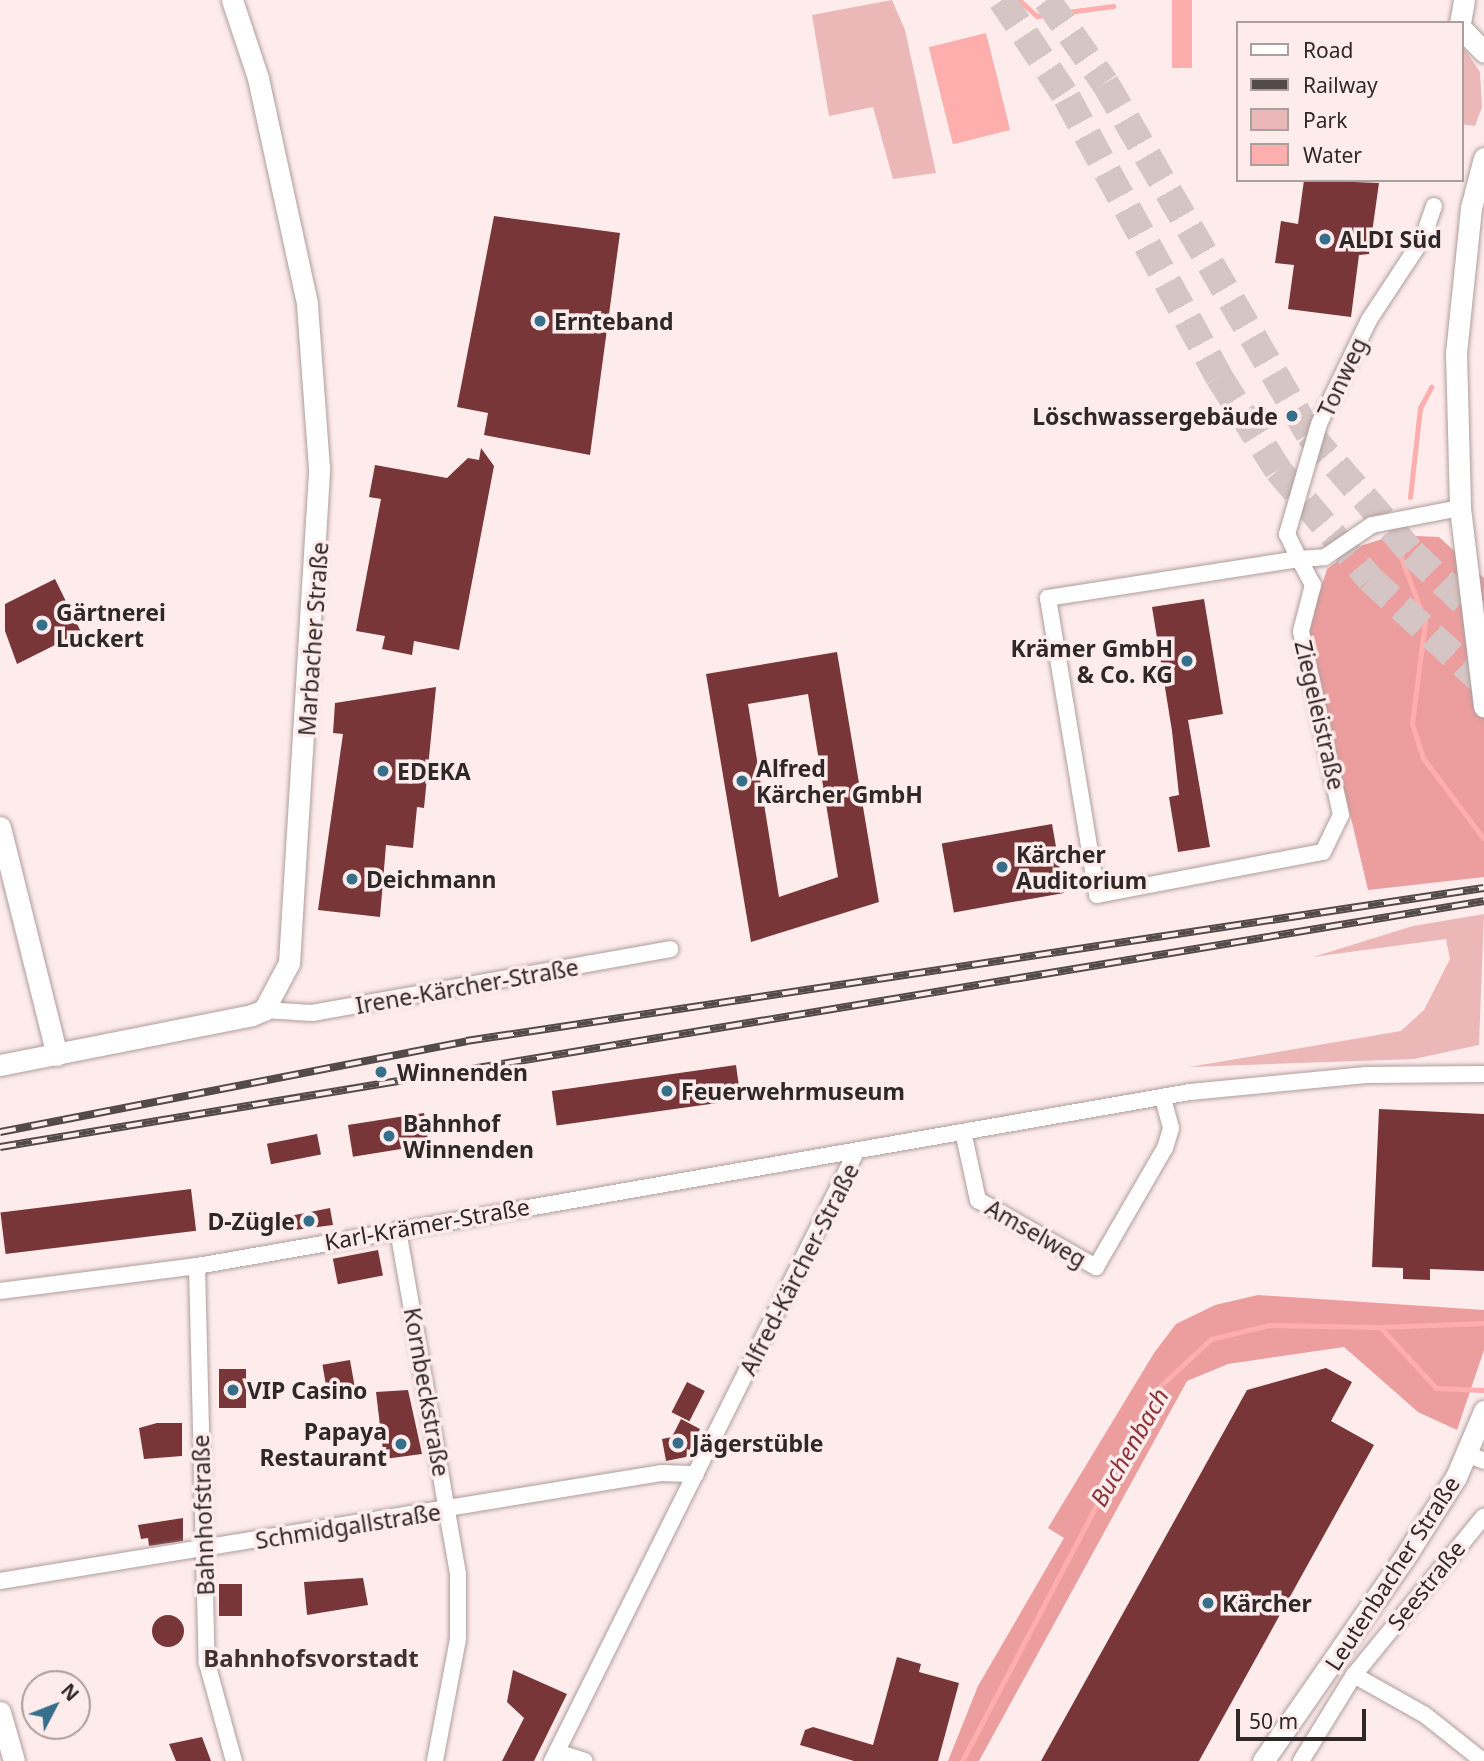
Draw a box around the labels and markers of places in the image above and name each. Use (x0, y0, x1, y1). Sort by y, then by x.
place label: ALDI Süd (1339, 225, 1442, 253)
marker: ALDI Süd (1317, 231, 1333, 247)
place label: Ernteband (554, 307, 674, 335)
marker: Ernteband (532, 313, 548, 329)
place label: Löschwassergebäude (1032, 402, 1278, 430)
marker: Löschwassergebäude (1284, 408, 1300, 424)
place label: Gärtnerei Luckert (56, 598, 166, 652)
marker: Gärtnerei Luckert (34, 617, 50, 633)
place label: Krämer GmbH & Co. KG (1011, 634, 1173, 688)
marker: Krämer GmbH & Co. KG (1179, 653, 1195, 669)
place label: Alfred Kärcher GmbH (756, 754, 923, 808)
place label: EDEKA (397, 757, 471, 785)
marker: EDEKA (375, 763, 391, 779)
marker: Alfred Kärcher GmbH (734, 773, 750, 789)
place label: Kärcher Auditorium (1016, 840, 1147, 894)
marker: Kärcher Auditorium (994, 859, 1010, 875)
place label: Deichmann (366, 865, 496, 893)
marker: Deichmann (344, 871, 360, 887)
place label: Winnenden (397, 1058, 528, 1086)
marker: Winnenden (371, 1062, 391, 1082)
place label: Feuerwehrmuseum (681, 1077, 905, 1105)
marker: Feuerwehrmuseum (659, 1083, 675, 1099)
place label: Bahnhof Winnenden (403, 1109, 534, 1163)
marker: Bahnhof Winnenden (381, 1128, 397, 1144)
place label: D-Zügle (207, 1207, 295, 1235)
marker: D-Zügle (301, 1213, 317, 1229)
place label: VIP Casino (247, 1376, 367, 1404)
marker: VIP Casino (225, 1382, 241, 1398)
place label: Papaya Restaurant (259, 1417, 387, 1471)
place label: Jägerstüble (692, 1429, 824, 1457)
marker: Jägerstüble (670, 1435, 686, 1451)
marker: Papaya Restaurant (393, 1436, 409, 1452)
place label: Kärcher (1222, 1589, 1312, 1617)
marker: Kärcher (1200, 1595, 1216, 1611)

